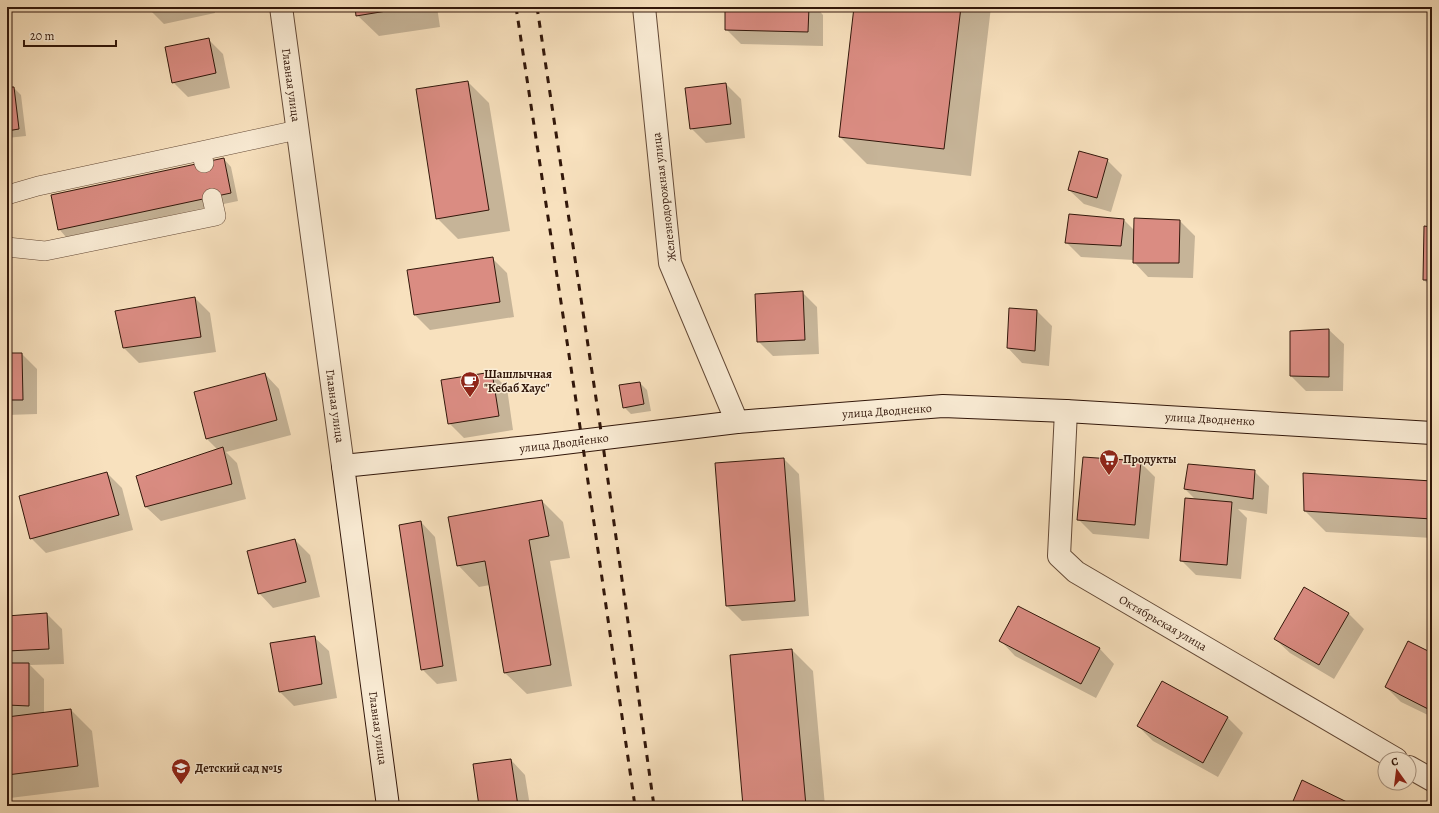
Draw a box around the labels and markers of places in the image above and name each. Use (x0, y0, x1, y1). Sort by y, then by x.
place label: Шашлычная "Кебаб Хаус" (484, 366, 552, 396)
cafe icon: Шашлычная "Кебаб Хаус" (459, 370, 481, 398)
supermarket icon: Продукты (1098, 448, 1120, 476)
place label: Продукты (1123, 451, 1176, 467)
school or university icon: Детский сад №15 (170, 757, 192, 785)
place label: Детский сад №15 (195, 760, 282, 776)

